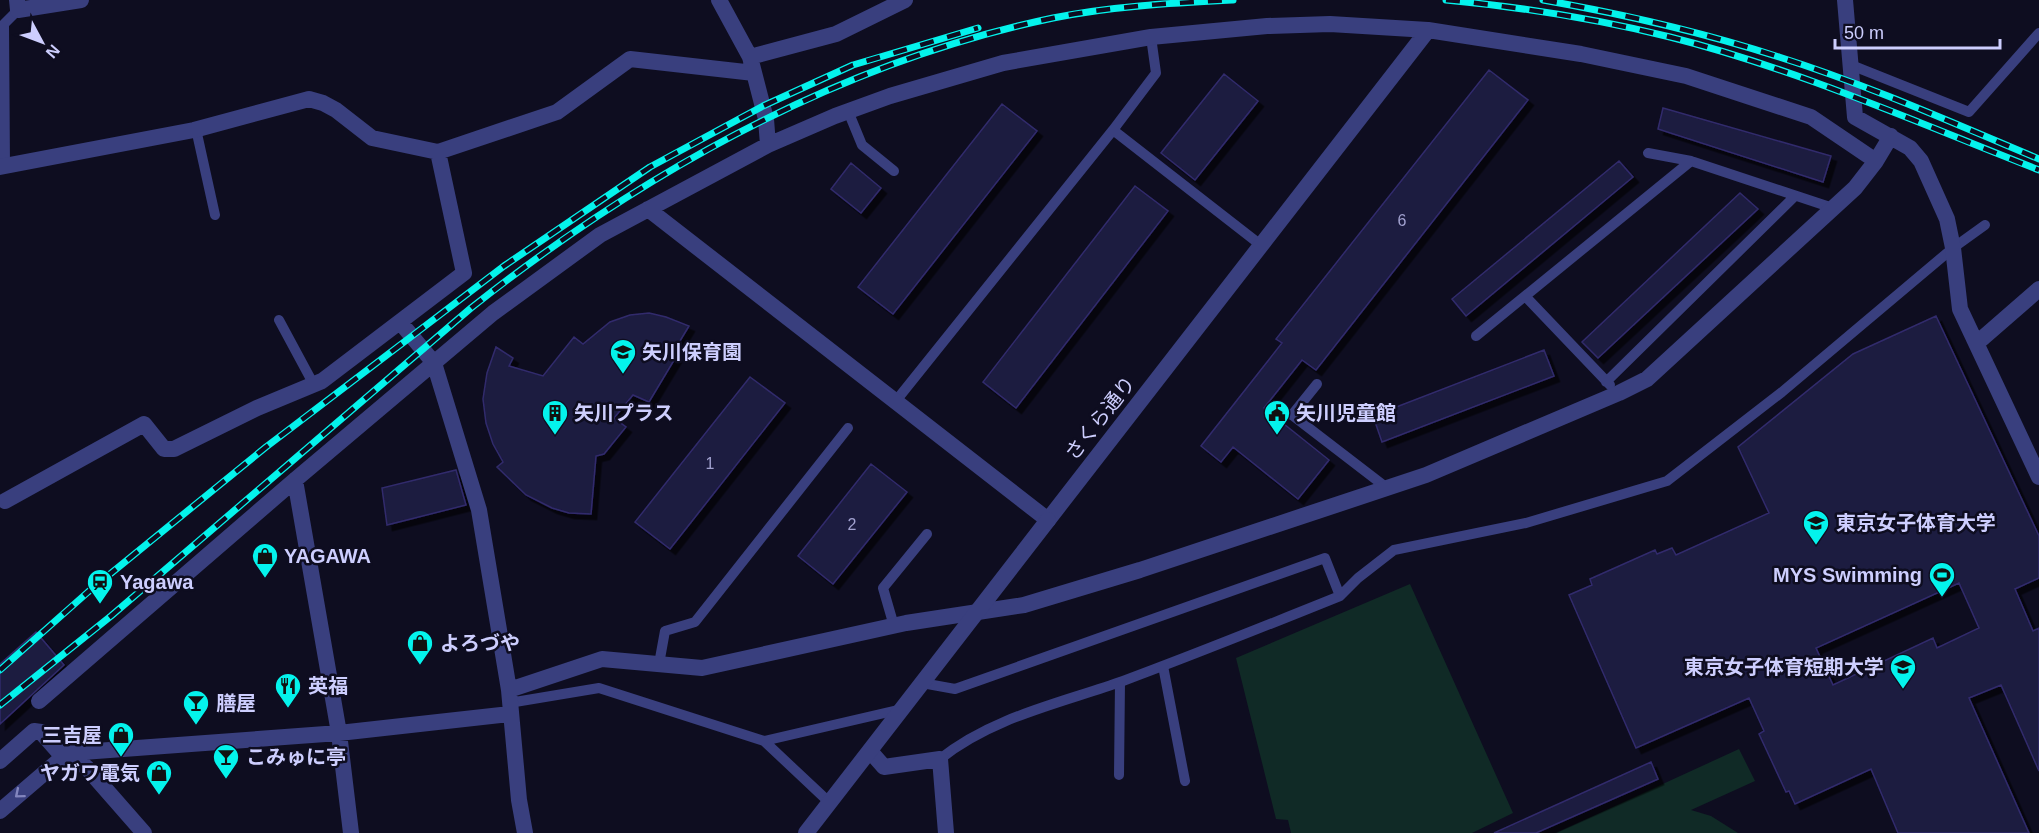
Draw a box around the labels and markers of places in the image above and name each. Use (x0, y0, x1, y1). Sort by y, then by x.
school or university icon: 矢川保育園 (608, 337, 638, 375)
place label: 矢川保育園 (642, 341, 742, 363)
building icon: 矢川プラス (540, 398, 570, 436)
public building icon: 矢川児童館 (1262, 398, 1292, 436)
place label: 矢川プラス (574, 402, 674, 424)
place label: 矢川児童館 (1296, 402, 1396, 424)
school or university icon: 東京女子体育大学 (1801, 508, 1831, 546)
place label: 東京女子体育大学 (1836, 512, 1996, 534)
shop icon: YAGAWA (250, 541, 280, 579)
place label: YAGAWA (284, 545, 371, 567)
sports icon: MYS Swimming (1927, 560, 1957, 598)
place label: MYS Swimming (1773, 564, 1922, 586)
station icon: Yagawa (85, 567, 115, 605)
place label: Yagawa (120, 571, 194, 593)
shop icon: よろづや (405, 628, 435, 666)
place label: よろづや (440, 632, 520, 654)
school or university icon: 東京女子体育短期大学 (1888, 652, 1918, 690)
place label: 東京女子体育短期大学 (1684, 656, 1884, 678)
restaurant icon: 英福 (273, 671, 303, 709)
place label: 英福 (308, 675, 348, 697)
bar icon: 膳屋 (181, 688, 211, 726)
place label: 膳屋 (216, 692, 256, 714)
shop icon: 三吉屋 (106, 720, 136, 758)
place label: 三吉屋 (42, 724, 102, 746)
bar icon: こみゅに亭 (211, 742, 241, 780)
place label: こみゅに亭 (246, 746, 346, 768)
shop icon: ヤガワ電気 (144, 758, 174, 796)
place label: ヤガワ電気 (40, 762, 140, 784)

